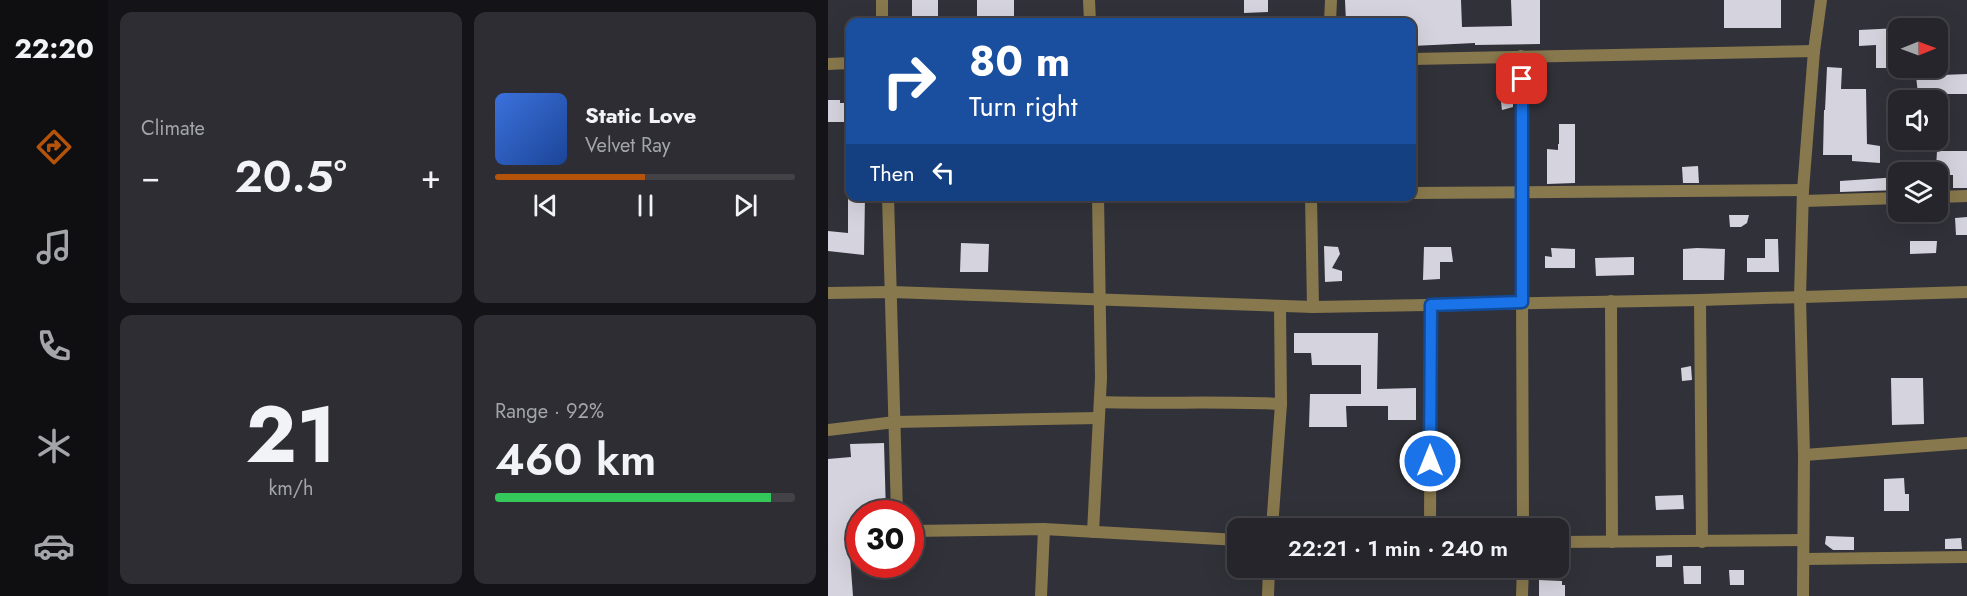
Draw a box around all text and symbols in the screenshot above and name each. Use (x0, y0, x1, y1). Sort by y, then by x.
north arrow (1888, 18, 1948, 78)
map controls (1888, 18, 1948, 222)
text: 22:20 (14, 29, 94, 68)
text: 80 m (969, 31, 1070, 92)
icon: right (870, 42, 948, 120)
pin (1496, 53, 1547, 104)
icon: arrive (1505, 62, 1538, 95)
text: Turn right (969, 87, 1077, 126)
button: sound (1888, 90, 1948, 150)
text: Static Love (585, 99, 696, 131)
text: Climate (141, 114, 205, 143)
icon: directions (33, 126, 75, 168)
text: Velvet Ray (585, 131, 671, 160)
text: 20.5° (234, 144, 347, 209)
text: − (141, 153, 160, 200)
text: + (421, 153, 441, 200)
icon: left (927, 156, 960, 189)
text: Then (870, 157, 915, 189)
button: layers (1888, 162, 1948, 222)
icon: previous (529, 189, 562, 222)
icon: pause (629, 189, 662, 222)
icon: next (729, 189, 762, 222)
icon: music (33, 226, 75, 268)
icon: phone (33, 325, 75, 367)
text: 21 (246, 379, 336, 491)
text: Range · 92% (495, 397, 604, 426)
icon: climate (33, 425, 75, 467)
text: 460 km (495, 427, 656, 492)
position arrow (1398, 429, 1462, 493)
text: km/h (268, 474, 314, 503)
speed limit sign: 30 (846, 500, 924, 578)
icon: car (33, 525, 75, 567)
text: 22:21 · 1 min · 240 m (1288, 532, 1508, 564)

